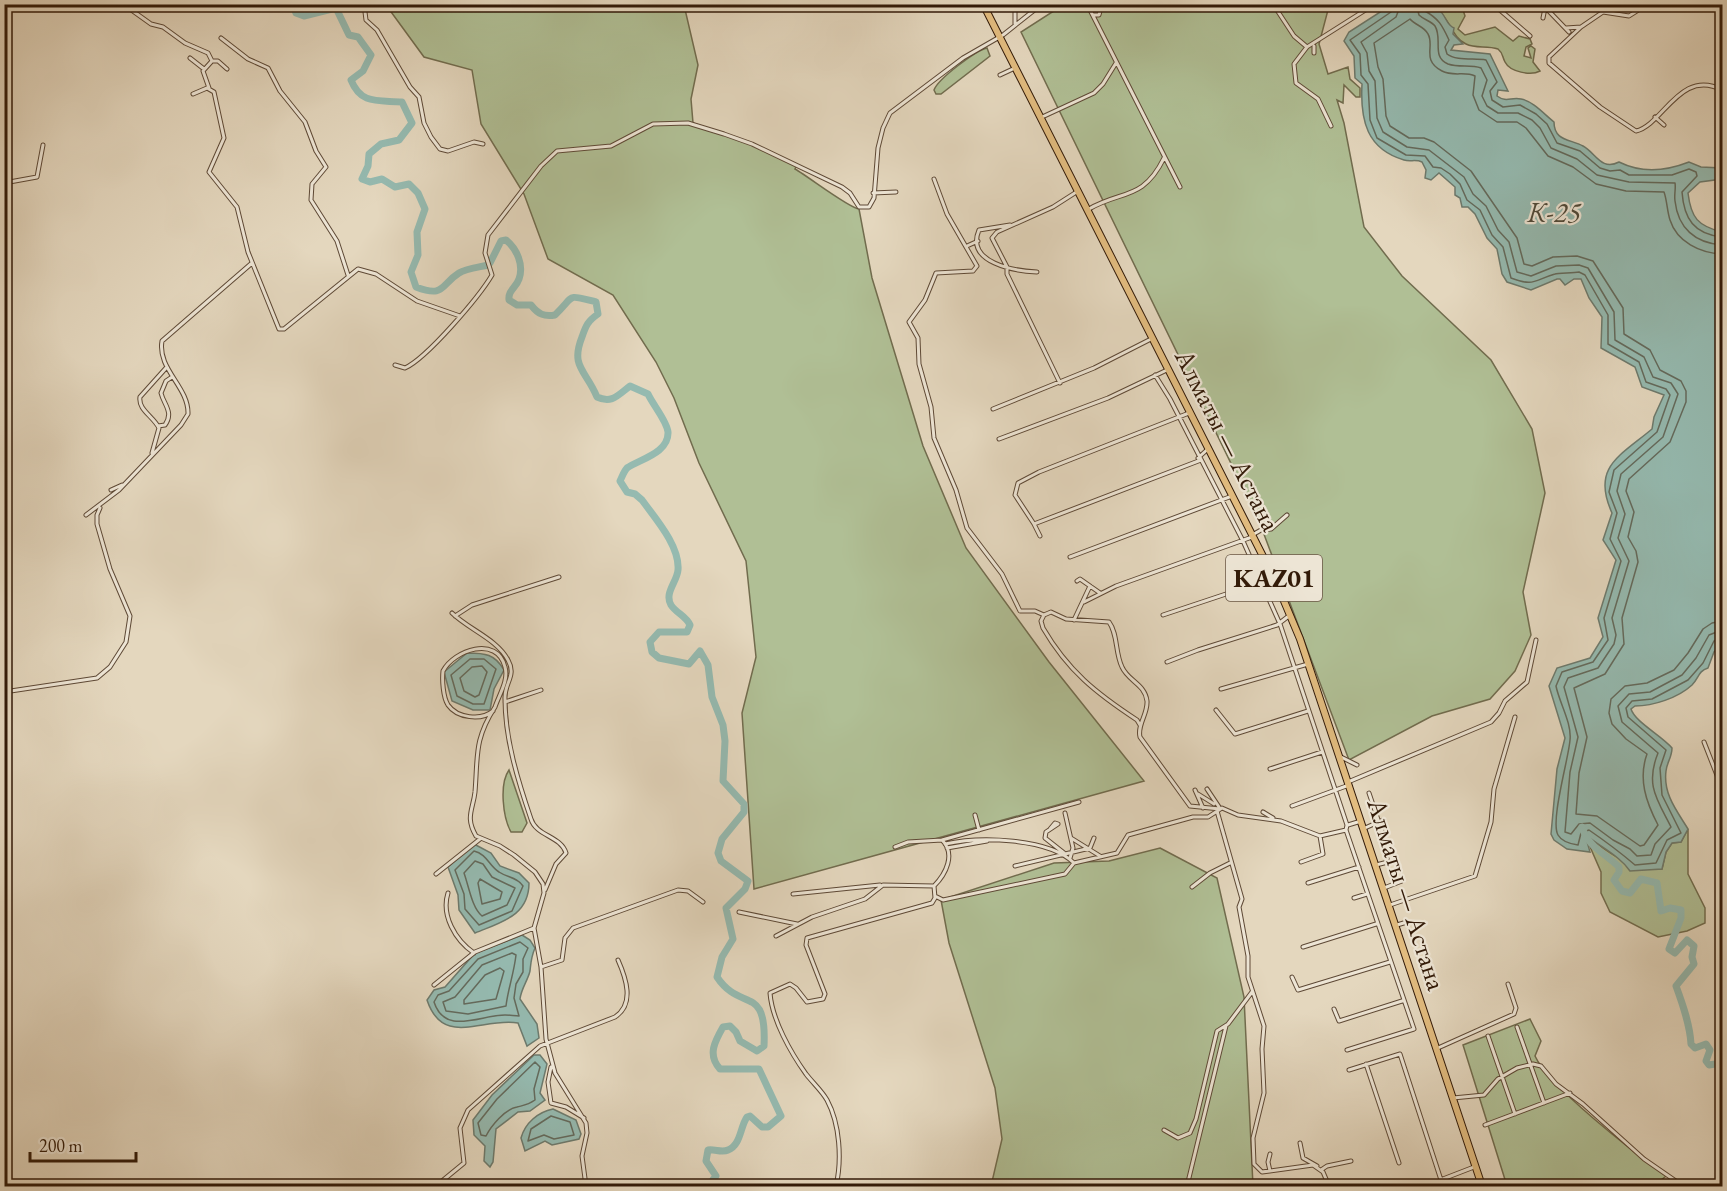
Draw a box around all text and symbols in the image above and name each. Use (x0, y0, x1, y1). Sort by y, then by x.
water label: К-25 (1526, 194, 1582, 230)
street label: Алматы — Астана (1167, 342, 1289, 537)
road number: KАZ01 (1226, 555, 1322, 601)
street label: Алматы — Астана (1359, 793, 1455, 995)
scale bar (30, 1125, 136, 1163)
text: 200 m (39, 1134, 83, 1157)

